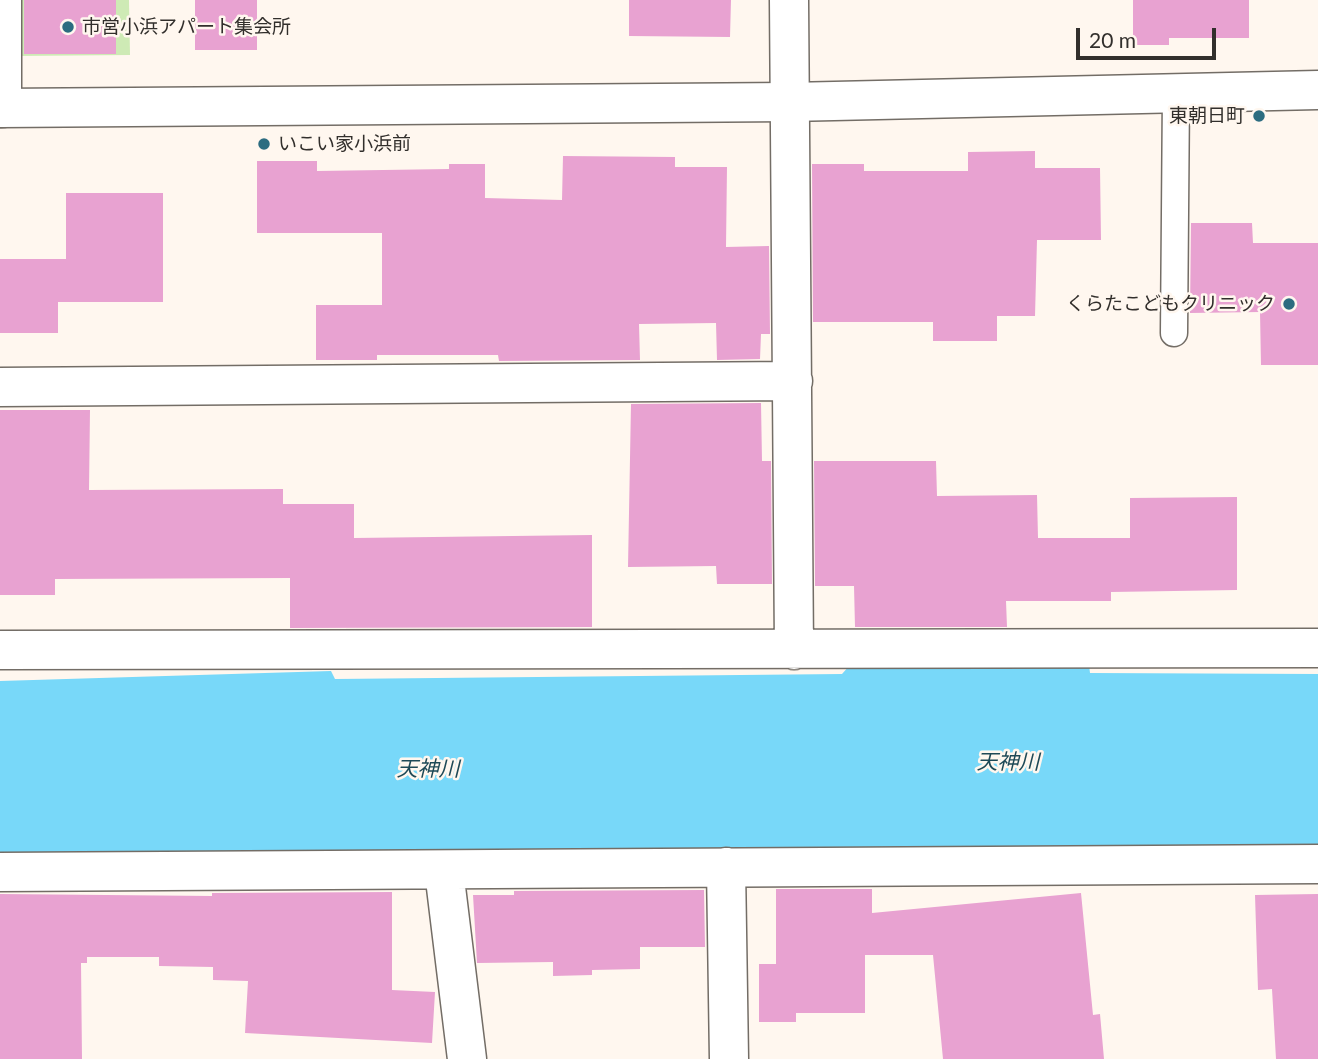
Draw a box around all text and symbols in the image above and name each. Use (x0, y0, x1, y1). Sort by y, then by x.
scale bar (1080, 14, 1220, 58)
place label: 市営小浜アパート集会所 (82, 16, 291, 38)
marker: 市営小浜アパート集会所 (60, 19, 76, 35)
text: 20 m (1089, 27, 1136, 52)
place label: 東朝日町 (1169, 105, 1245, 127)
marker: 東朝日町 (1251, 108, 1267, 124)
place label: いこい家小浜前 (278, 133, 411, 155)
marker: いこい家小浜前 (256, 136, 272, 152)
place label: くらたこどもクリニック (1066, 293, 1275, 315)
marker: くらたこどもクリニック (1281, 296, 1297, 312)
water label: 天神川 (977, 749, 1039, 775)
water label: 天神川 (397, 756, 459, 782)

